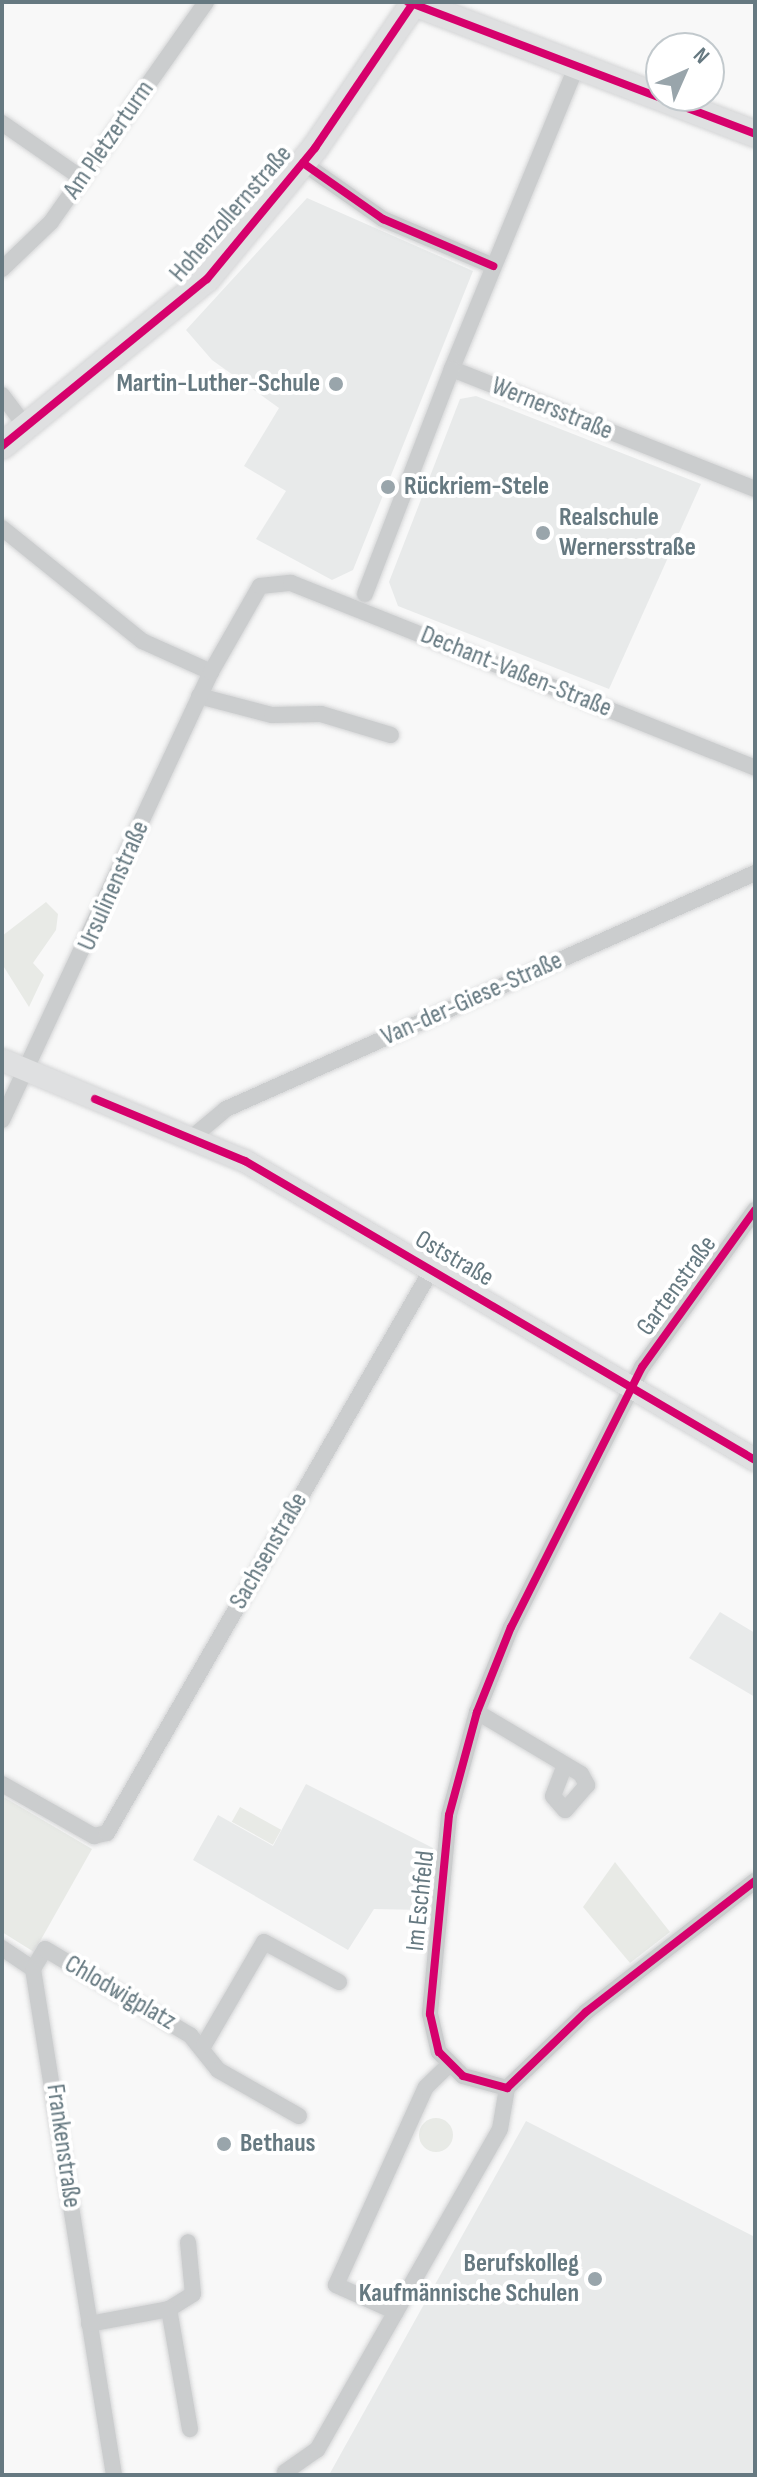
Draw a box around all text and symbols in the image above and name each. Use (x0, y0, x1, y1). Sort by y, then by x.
north arrow (645, 32, 725, 112)
text: N (687, 42, 715, 70)
street label: Am Pletzerturm (57, 75, 161, 205)
street label: Hohenzollernstraße (163, 139, 299, 289)
place label: Martin-Luther-Schule (116, 368, 320, 400)
street label: Wernersstraße (487, 371, 617, 447)
marker: Martin-Luther-Schule (327, 375, 345, 393)
place label: Rückriem-Stele (404, 471, 549, 503)
marker: Rückriem-Stele (379, 478, 397, 496)
place label: Realschule Wernersstraße (559, 502, 696, 564)
marker: Realschule Wernersstraße (534, 524, 552, 542)
street label: Dechant-Vaßen-Straße (416, 619, 616, 725)
street label: Ursulinenstraße (72, 816, 156, 956)
street label: Van-der-Giese-Straße (377, 945, 567, 1053)
street label: Oststraße (409, 1224, 499, 1294)
street label: Gartenstraße (630, 1230, 724, 1342)
street label: Sachsenstraße (223, 1487, 315, 1615)
street label: Im Eschfeld (400, 1849, 442, 1953)
street label: Chlodwigplatz (59, 1949, 181, 2037)
street label: Frankenstraße (39, 2082, 87, 2210)
place label: Bethaus (240, 2128, 316, 2160)
marker: Bethaus (215, 2135, 233, 2153)
place label: Berufskolleg Kaufmännische Schulen (359, 2248, 579, 2310)
marker: Berufskolleg Kaufmännische Schulen (586, 2270, 604, 2288)

